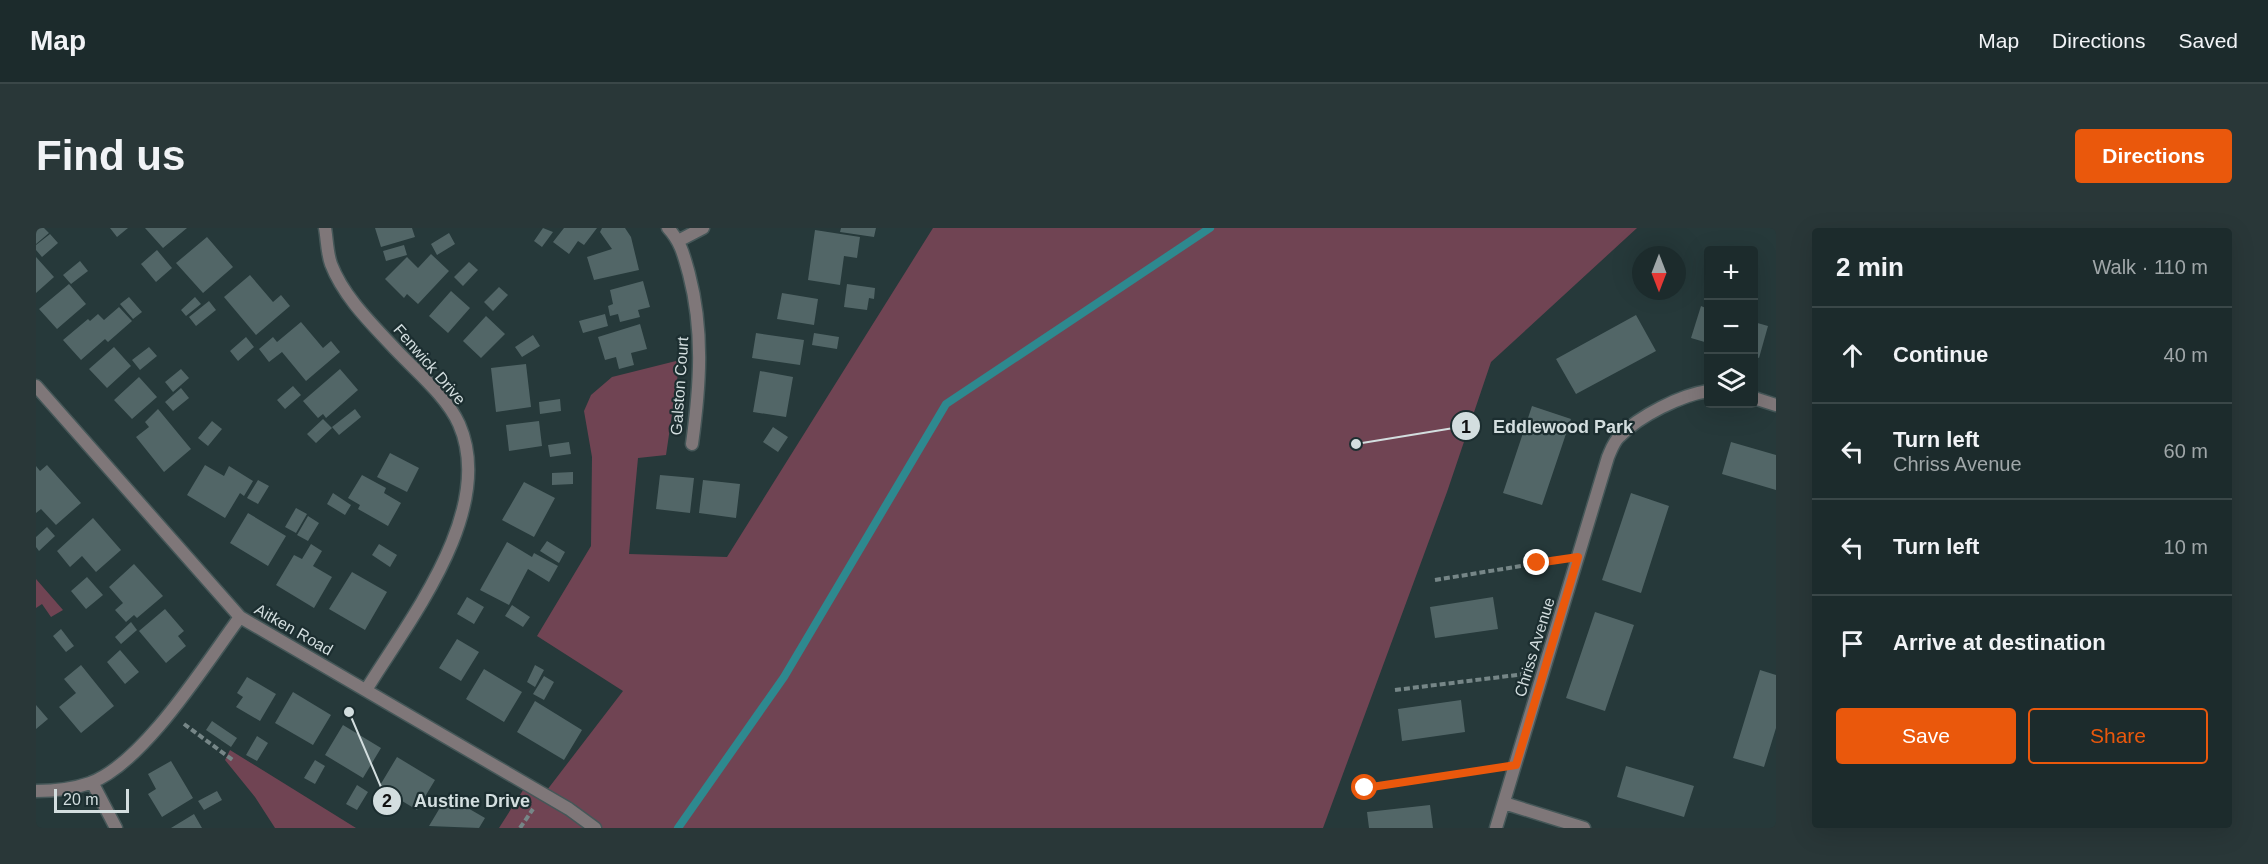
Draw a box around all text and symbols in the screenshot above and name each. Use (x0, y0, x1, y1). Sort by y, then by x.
text: Map (30, 25, 86, 56)
text: Map (1978, 29, 2019, 52)
text: Directions (2052, 29, 2145, 52)
text: Saved (2178, 29, 2238, 52)
button: Directions (2075, 129, 2232, 183)
text: Find us (36, 132, 185, 179)
north arrow (1632, 246, 1686, 300)
map controls (1704, 246, 1758, 408)
button: + (1704, 246, 1758, 300)
text: 2 min (1836, 252, 1904, 282)
text: Walk · 110 m (2092, 256, 2208, 278)
button: − (1704, 300, 1758, 354)
street label: Fenwick Drive (390, 321, 469, 408)
street label: Galston Court (668, 336, 691, 436)
icon: ahead (1836, 339, 1869, 372)
text: Continue (1893, 342, 1988, 367)
text: 40 m (2164, 344, 2208, 366)
button: layers (1704, 354, 1758, 408)
callout: Eddlewood Park (1451, 408, 1645, 444)
text: 1 (1461, 417, 1471, 437)
text: Eddlewood Park (1493, 417, 1634, 437)
text: Turn left (1893, 427, 1979, 452)
icon: left (1836, 435, 1869, 468)
text: 60 m (2164, 440, 2208, 462)
text: Chriss Avenue (1893, 453, 2022, 475)
icon: left (1836, 531, 1869, 564)
text: Turn left (1893, 534, 1979, 559)
text: 10 m (2164, 536, 2208, 558)
route end (1523, 549, 1549, 575)
street label: Chriss Avenue (1511, 595, 1558, 699)
street label: Aitken Road (252, 600, 336, 659)
icon: arrive (1836, 627, 1869, 660)
text: Arrive at destination (1893, 630, 2106, 655)
button: Save (1836, 708, 2016, 764)
button: Share (2028, 708, 2208, 764)
route start (1351, 774, 1377, 800)
callout: Austine Drive (372, 783, 542, 819)
scale bar (54, 786, 129, 814)
text: 20 m (63, 791, 99, 808)
text: 2 (382, 791, 392, 811)
text: Austine Drive (414, 791, 530, 811)

